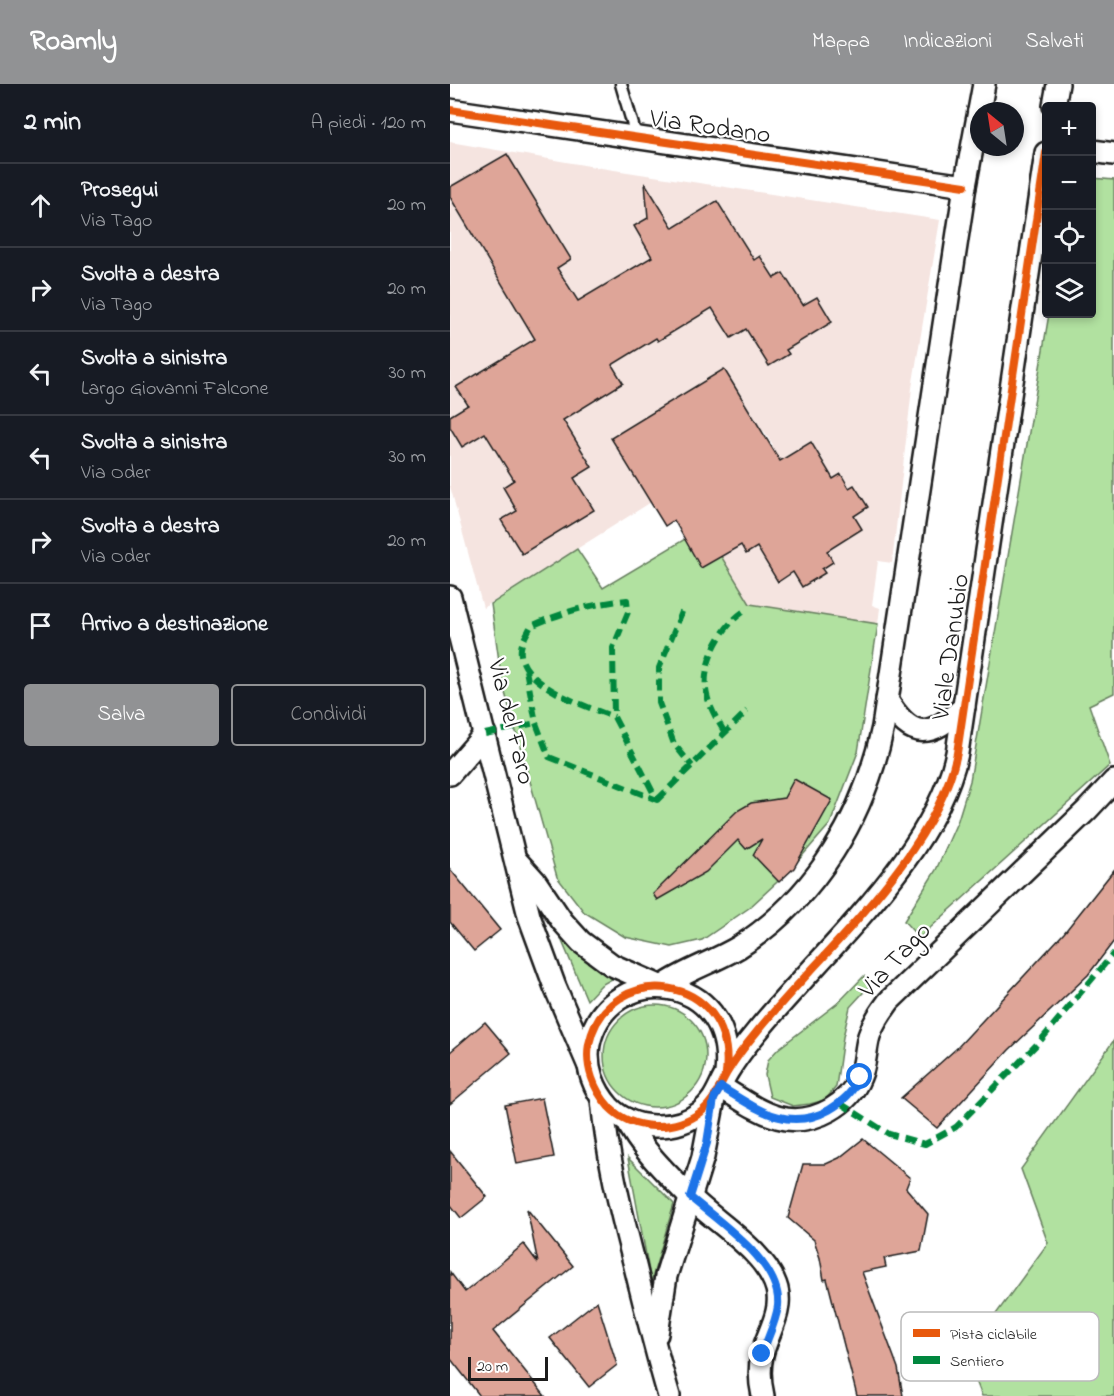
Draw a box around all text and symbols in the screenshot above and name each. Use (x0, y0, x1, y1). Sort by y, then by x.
text: Roamly (30, 22, 117, 63)
text: Mappa (812, 27, 870, 57)
text: Indicazioni (903, 27, 992, 57)
text: Salvati (1025, 27, 1084, 57)
street label: Via Rodano (646, 101, 773, 155)
north arrow (970, 102, 1024, 156)
map controls (1042, 102, 1096, 318)
button: + (1042, 102, 1096, 156)
text: 2 min (24, 104, 81, 142)
text: A piedi · 120 m (311, 109, 426, 138)
button: − (1042, 156, 1096, 210)
text: Prosegui (81, 175, 158, 207)
icon: ahead (24, 189, 57, 222)
text: 20 m (387, 191, 426, 220)
text: Via Tago (81, 207, 152, 236)
button: locate (1042, 210, 1096, 264)
text: Svolta a destra (81, 259, 220, 291)
button: layers (1042, 264, 1096, 318)
icon: right (24, 273, 57, 306)
text: 20 m (387, 275, 426, 304)
text: Via Tago (81, 291, 152, 320)
text: Svolta a sinistra (81, 343, 228, 375)
icon: left (24, 357, 57, 390)
text: 30 m (389, 359, 426, 388)
text: Largo Giovanni Falcone (81, 375, 268, 404)
text: Svolta a sinistra (81, 427, 228, 459)
icon: left (24, 441, 57, 474)
text: 30 m (389, 443, 426, 472)
text: Via Oder (81, 459, 150, 488)
text: Svolta a destra (81, 511, 220, 543)
icon: right (24, 525, 57, 558)
text: 20 m (387, 527, 426, 556)
text: Via Oder (81, 543, 150, 572)
street label: Viale Danubio (923, 571, 981, 724)
icon: arrive (24, 609, 57, 642)
text: Arrivo a destinazione (81, 609, 268, 641)
street label: Via del Faro (476, 654, 544, 789)
button: Salva (24, 684, 219, 746)
button: Condividi (231, 684, 426, 746)
street label: Via Tago (850, 914, 942, 1009)
route start (846, 1063, 872, 1089)
legend (901, 1312, 1099, 1381)
text: Pista ciclabile (950, 1323, 1038, 1347)
route end (748, 1340, 774, 1366)
text: Sentiero (950, 1350, 1004, 1374)
scale bar (468, 1354, 548, 1382)
text: 20 m (477, 1355, 508, 1379)

